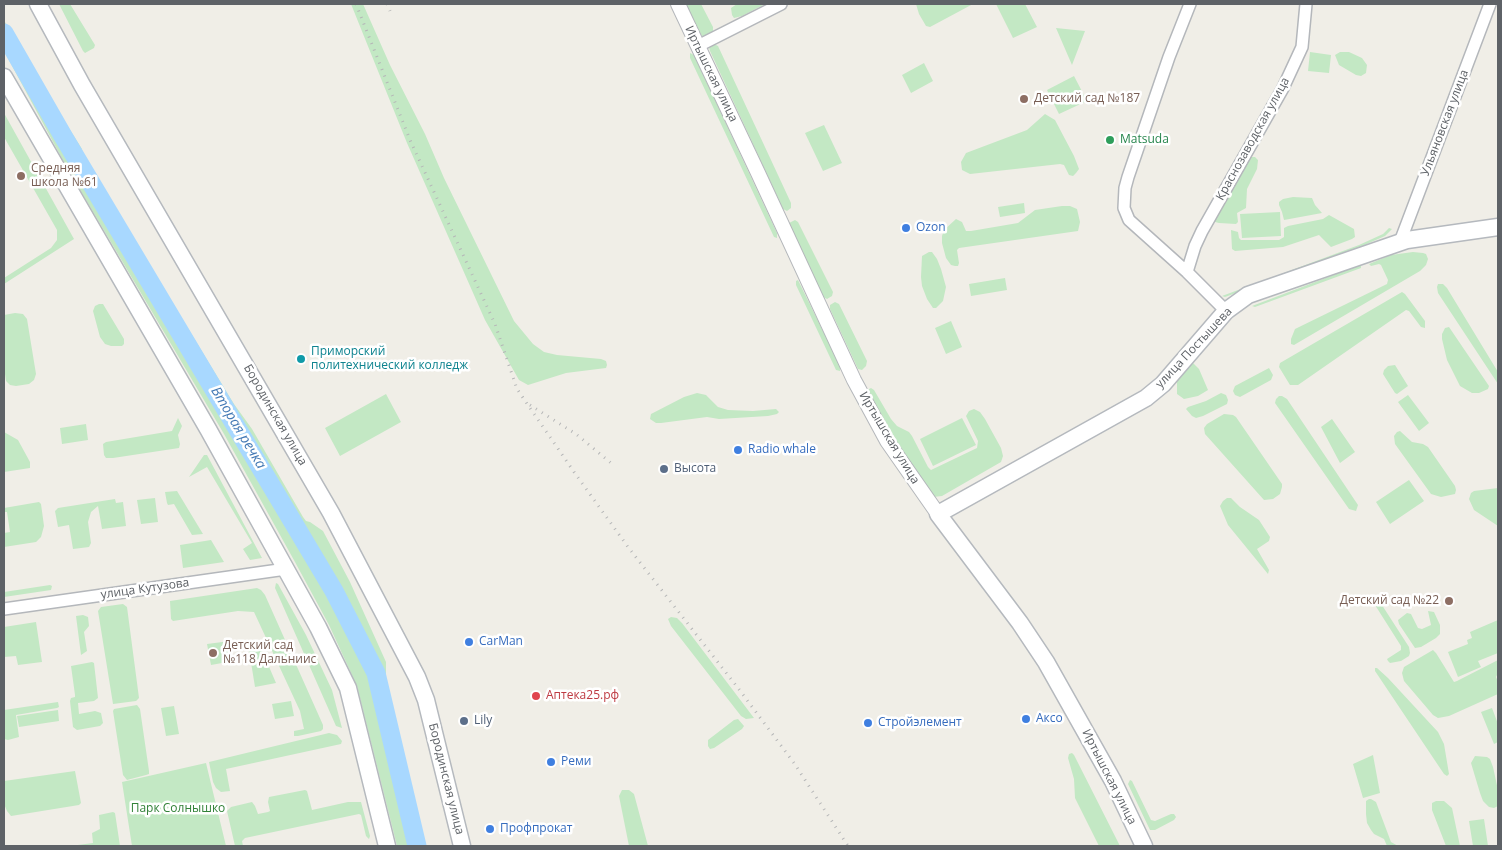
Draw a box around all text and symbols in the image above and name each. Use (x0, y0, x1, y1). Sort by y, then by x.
street label: Иртышская улица (682, 24, 740, 124)
street label: Ульяновская улица (1418, 68, 1472, 178)
street label: Краснозаводская улица (1213, 75, 1293, 203)
place label: Детский сад №187 (1034, 92, 1140, 106)
marker: Детский сад №187 (1018, 93, 1030, 105)
place label: Matsuda (1120, 133, 1169, 147)
marker: Matsuda (1104, 134, 1116, 146)
place label: Средняя школа №61 (31, 162, 98, 190)
marker: Средняя школа №61 (15, 170, 27, 182)
place label: Ozon (916, 221, 946, 235)
marker: Ozon (900, 222, 912, 234)
street label: улица Постышева (1153, 305, 1235, 391)
place label: Приморский политехнический колледж (311, 345, 468, 373)
marker: Приморский политехнический колледж (295, 353, 307, 365)
street label: Бородинская улица (240, 362, 310, 468)
water label: Вторая речка (207, 384, 269, 472)
street label: Иртышская улица (856, 389, 922, 487)
place label: Radio whale (748, 443, 816, 457)
marker: Radio whale (732, 444, 744, 456)
place label: Высота (674, 462, 716, 476)
marker: Высота (658, 463, 670, 475)
street label: улица Кутузова (100, 576, 190, 602)
place label: Детский сад №22 (1340, 594, 1439, 608)
marker: Детский сад №22 (1443, 595, 1455, 607)
place label: CarMan (479, 635, 523, 649)
marker: CarMan (463, 636, 475, 648)
place label: Детский сад №118 Дальниис (223, 639, 316, 667)
marker: Детский сад №118 Дальниис (207, 647, 219, 659)
place label: Аптека25.рф (546, 689, 619, 703)
marker: Аптека25.рф (530, 690, 542, 702)
place label: Аксо (1036, 712, 1063, 726)
marker: Аксо (1020, 713, 1032, 725)
place label: Lily (474, 714, 492, 728)
marker: Lily (458, 715, 470, 727)
place label: Стройэлемент (878, 716, 962, 730)
marker: Стройэлемент (862, 717, 874, 729)
street label: Бородинская улица (425, 722, 467, 836)
street label: Иртышская улица (1079, 727, 1139, 827)
place label: Реми (561, 755, 591, 769)
marker: Реми (545, 756, 557, 768)
park label: Парк Солнышко (131, 802, 225, 816)
place label: Профпрокат (500, 822, 572, 836)
marker: Профпрокат (484, 823, 496, 835)

